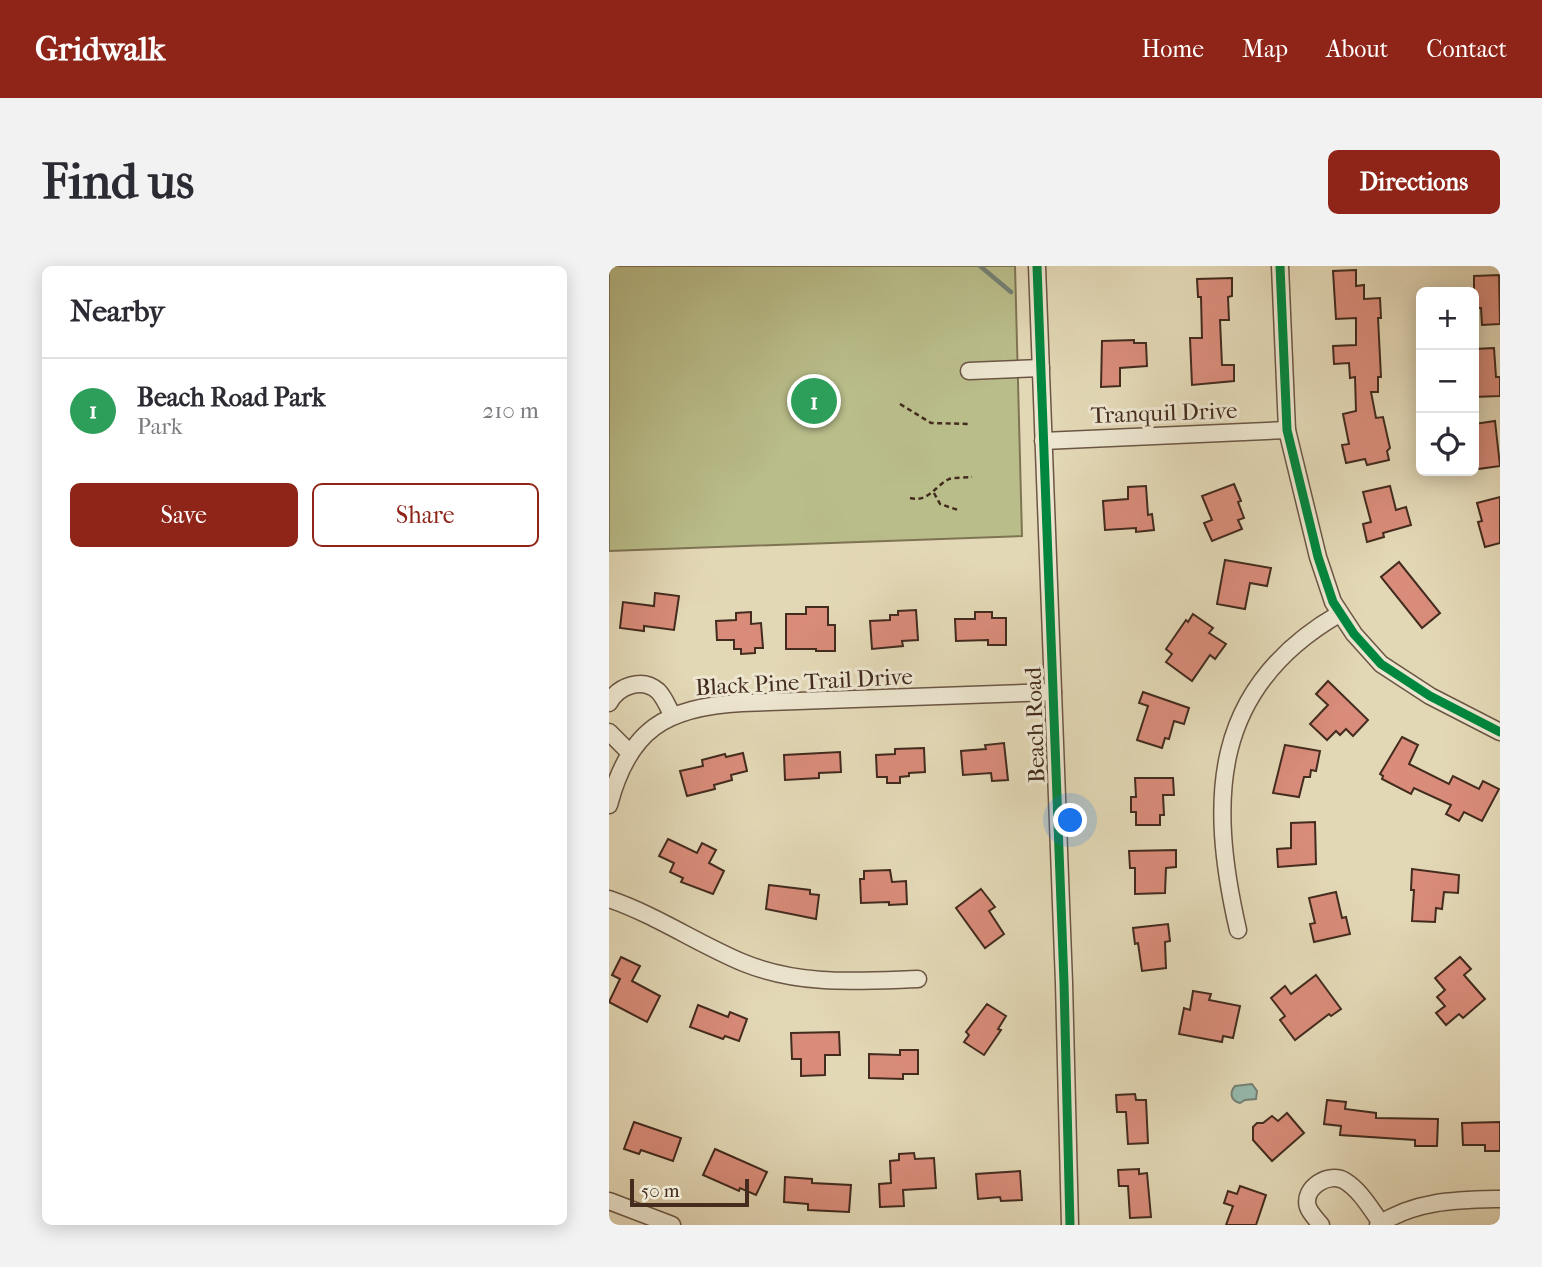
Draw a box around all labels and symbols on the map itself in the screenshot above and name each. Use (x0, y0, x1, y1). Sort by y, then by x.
pin: 1 (791, 375, 837, 427)
street label: Tranquil Drive (1090, 397, 1238, 429)
street label: Black Pine Trail Drive (695, 663, 913, 701)
street label: Beach Road (1019, 666, 1051, 783)
your location (1053, 803, 1087, 837)
scale bar (630, 1176, 749, 1208)

